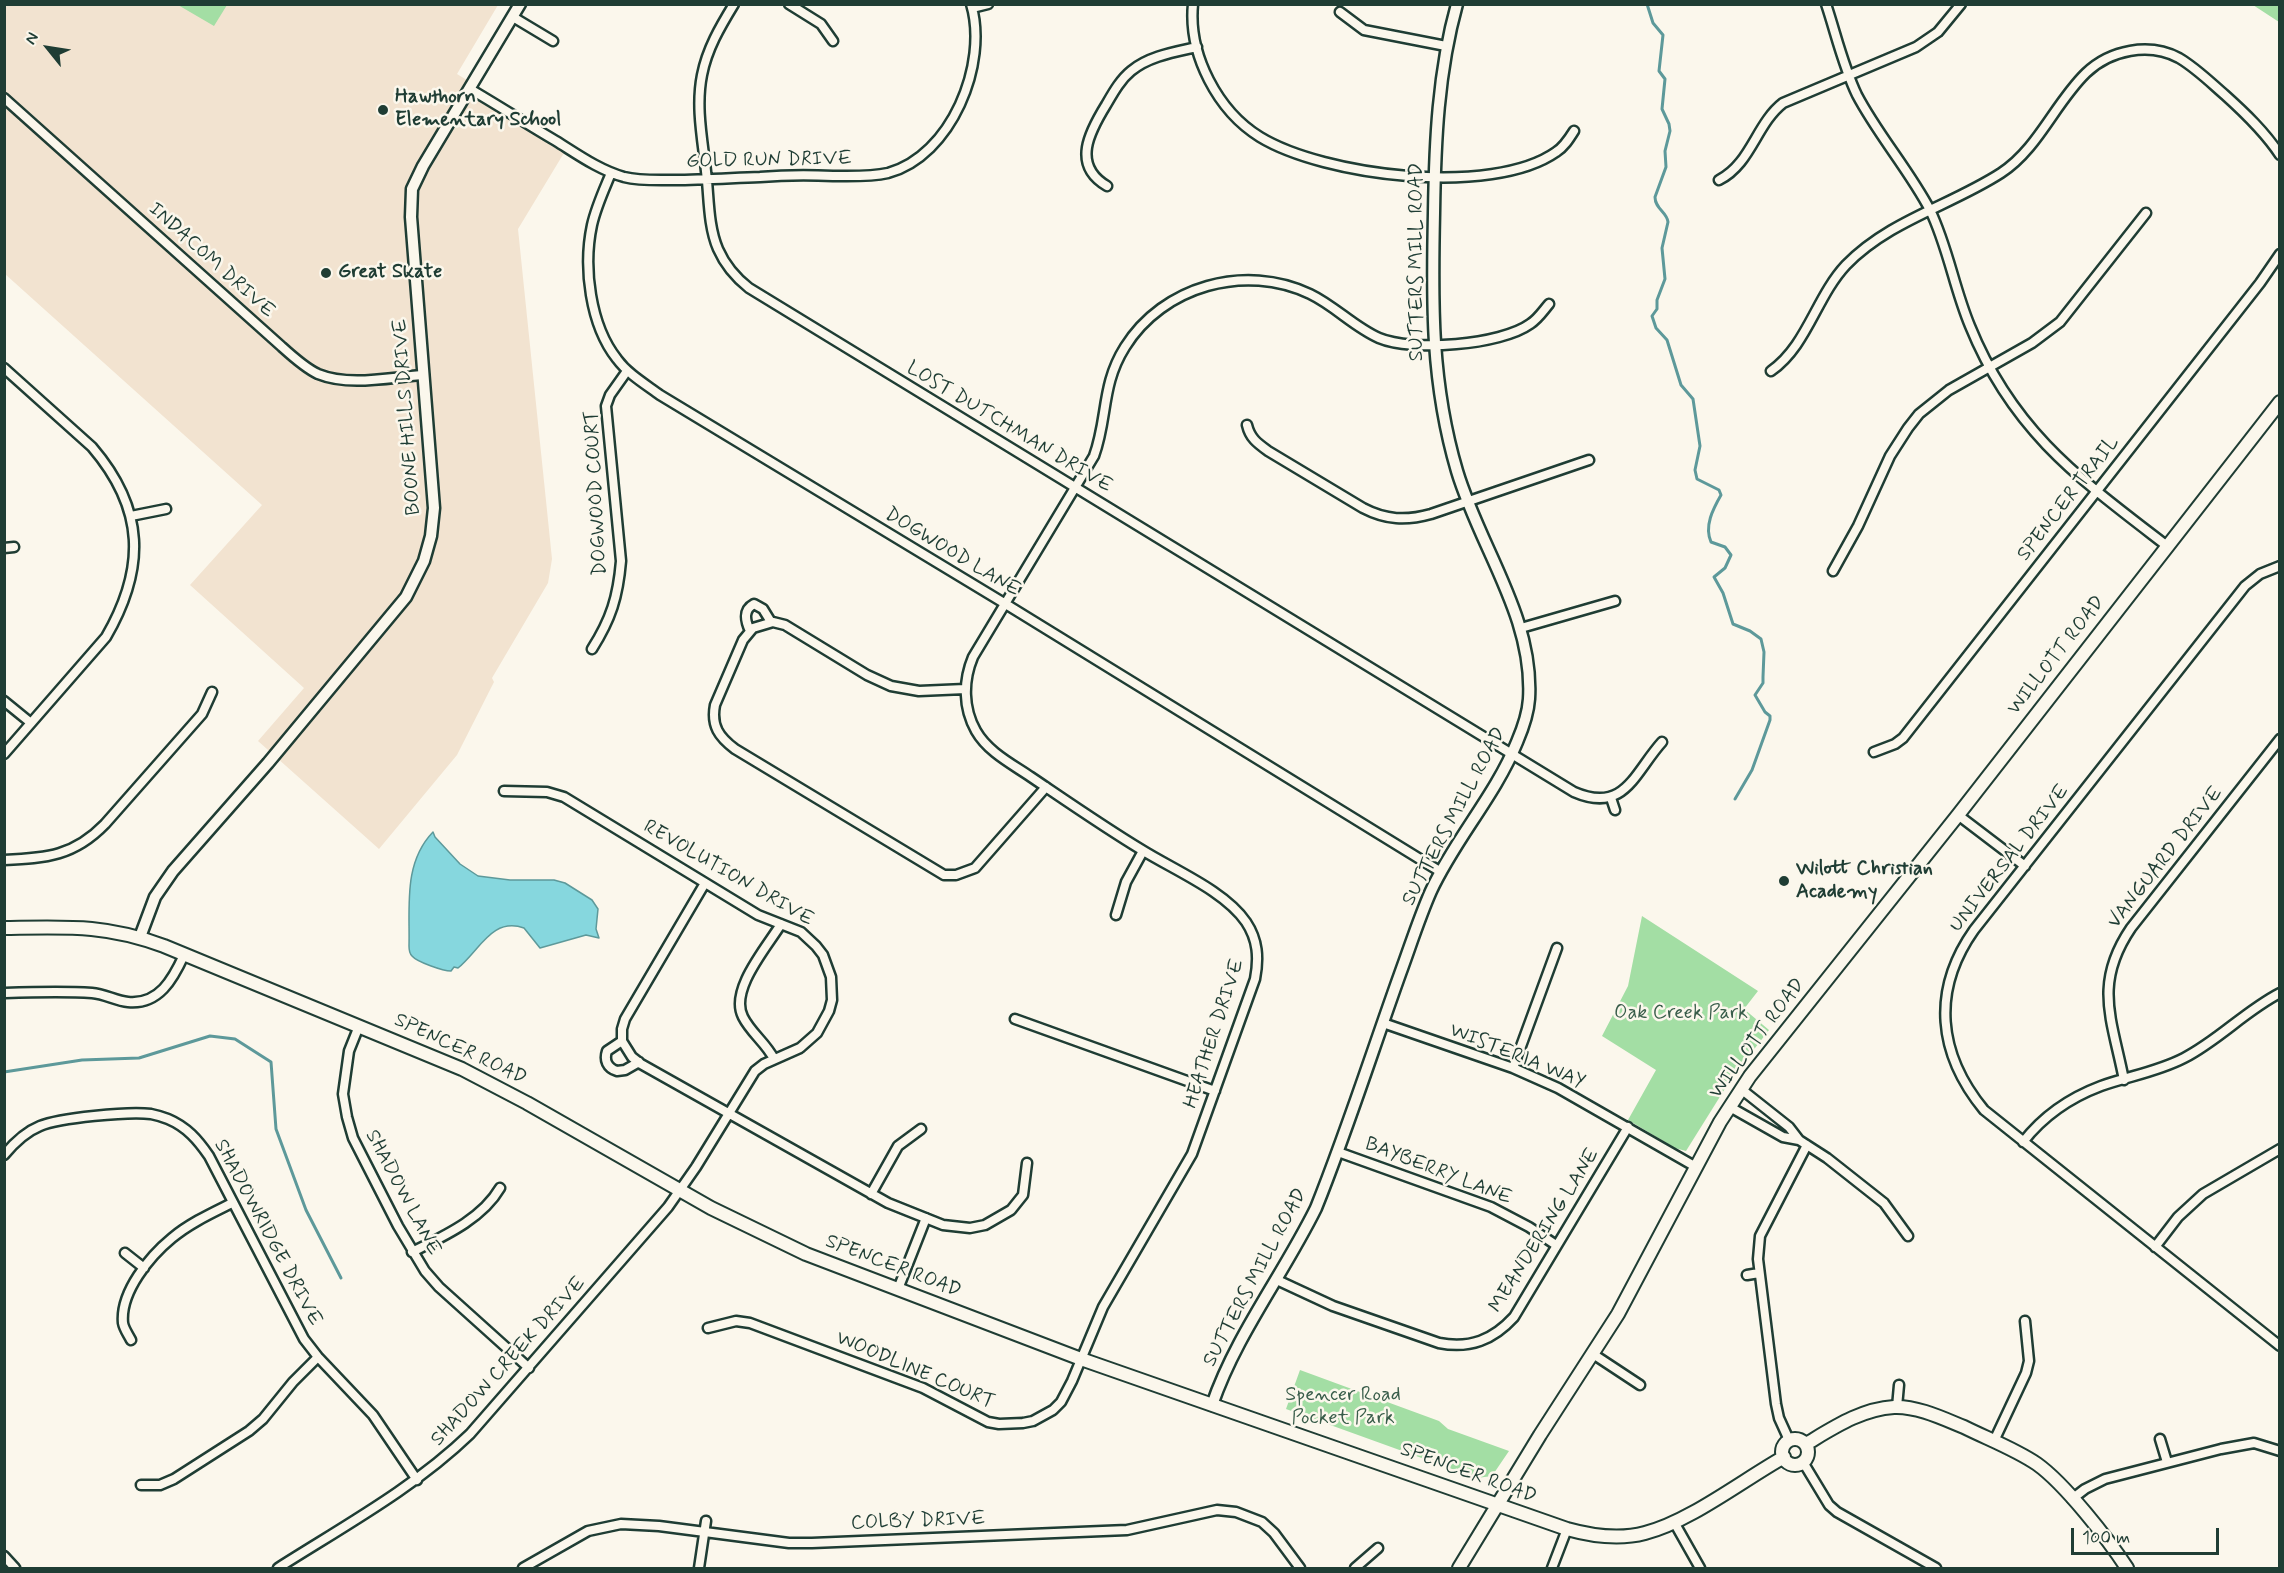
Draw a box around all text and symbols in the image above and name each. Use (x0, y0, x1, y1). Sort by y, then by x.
north arrow (18, 18, 78, 78)
text: N (20, 29, 44, 49)
place label: Hawthorn Elementary School (395, 86, 561, 133)
marker: Hawthorn Elementary School (376, 103, 390, 117)
street label: GOLD RUN DRIVE (686, 148, 852, 174)
street label: SUTTERS MILL ROAD (1406, 163, 1430, 361)
street label: INDACOM DRIVE (143, 198, 279, 324)
place label: Great Skate (338, 261, 442, 285)
marker: Great Skate (319, 266, 333, 280)
street label: BOONE HILLS DRIVE (389, 318, 427, 516)
street label: LOST DUTCHMAN DRIVE (902, 357, 1116, 499)
street label: DOGWOOD COURT (581, 410, 613, 576)
street label: SPENCER TRAIL (2013, 432, 2125, 566)
street label: DOGWOOD LANE (880, 503, 1024, 603)
street label: WILLOTT ROAD (2003, 592, 2111, 720)
street label: SUTTERS MILL ROAD (1398, 724, 1512, 910)
street label: UNIVERSAL DRIVE (1945, 780, 2075, 938)
street label: VANGUARD DRIVE (2103, 782, 2229, 934)
street label: REVOLUTION DRIVE (639, 815, 817, 933)
place label: Wilott Christian Academy (1796, 858, 1933, 905)
marker: Wilott Christian Academy (1777, 874, 1791, 888)
street label: HEATHER DRIVE (1180, 956, 1250, 1112)
street label: WILLOTT ROAD (1705, 974, 1811, 1104)
park label: Oak Creek Park (1614, 1002, 1748, 1026)
street label: SPENCER ROAD (390, 1009, 530, 1091)
street label: WISTERIA WAY (1446, 1019, 1588, 1095)
street label: SHADOW LANE (359, 1126, 445, 1260)
street label: BAYBERRY LANE (1361, 1133, 1515, 1211)
street label: SHADOWRIDGE DRIVE (208, 1136, 326, 1330)
street label: MEANDERING LANE (1485, 1144, 1605, 1318)
street label: SUTTERS MILL ROAD (1199, 1185, 1313, 1371)
street label: SPENCER ROAD (822, 1230, 964, 1304)
street label: SHADOW CREEK DRIVE (427, 1272, 591, 1452)
street label: WOODLINE COURT (832, 1327, 998, 1415)
park label: Spencer Road Pocket Park (1285, 1384, 1401, 1431)
street label: SPENCER ROAD (1397, 1438, 1539, 1510)
street label: COLBY DRIVE (850, 1508, 986, 1536)
scale bar (2074, 1516, 2222, 1554)
text: 100 m (2082, 1526, 2130, 1550)

